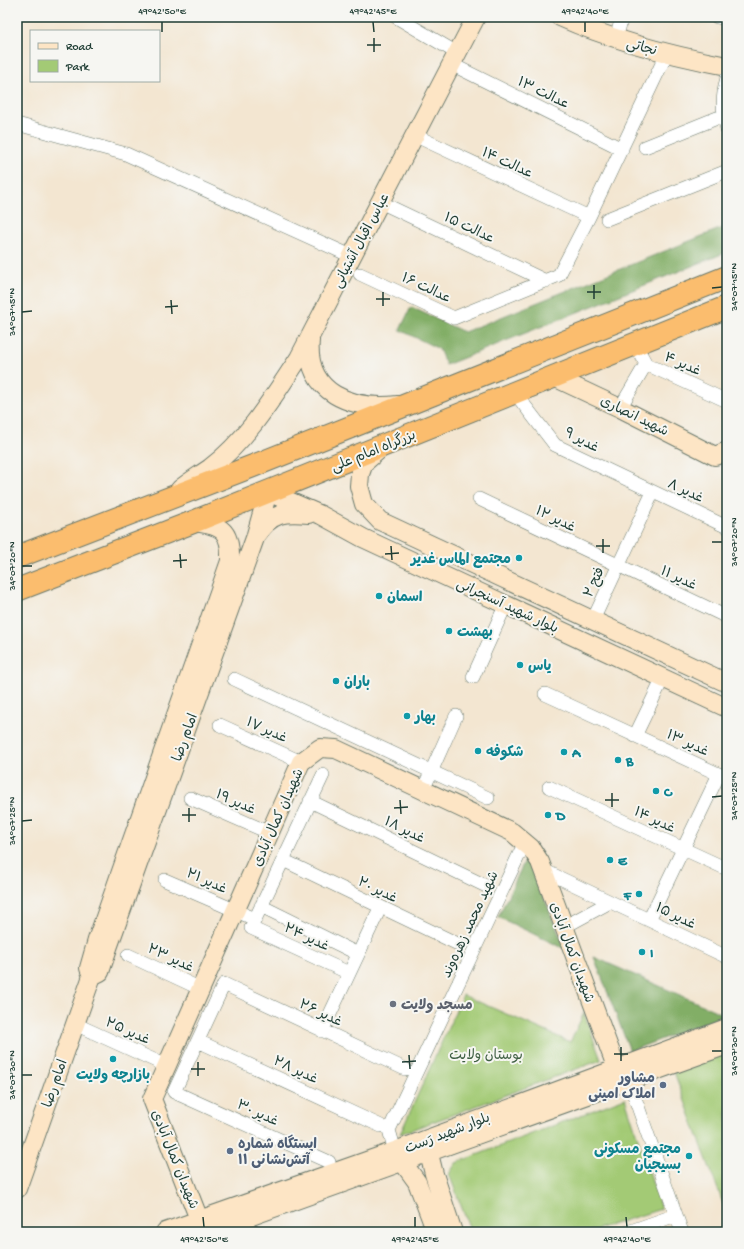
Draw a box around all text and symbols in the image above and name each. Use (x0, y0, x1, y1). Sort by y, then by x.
text: 49°42'50"E (138, 6, 187, 18)
text: 49°42'45"E (350, 6, 397, 18)
text: 49°42'40"E (561, 6, 609, 18)
legend (30, 30, 160, 82)
street label: نجاتی (624, 36, 658, 61)
text: Road (66, 41, 93, 55)
text: Park (65, 61, 91, 75)
street label: عدالت ۱۳ (514, 74, 572, 114)
street label: عدالت ۱۴ (478, 145, 535, 184)
street label: عباس اقبال آشتیانی (329, 190, 394, 292)
street label: عدالت ۱۵ (441, 210, 497, 248)
text: 34°07'15"N (729, 263, 741, 312)
street label: عدالت ۱۶ (398, 270, 454, 308)
text: 34°07'15"N (7, 288, 19, 337)
street label: غدیر ۴ (661, 350, 703, 381)
street label: شهید انصاری (597, 393, 671, 441)
street label: غدیر ۹ (561, 425, 601, 457)
street label: بزرگراه امام علی (328, 426, 419, 477)
street label: غدیر ۸ (664, 477, 706, 508)
street label: غدیر ۱۲ (532, 503, 578, 537)
text: 34°07'20"N (729, 517, 741, 568)
text: 34°07'20"N (7, 541, 19, 592)
place label: مجتمع الماس غدیر (409, 552, 511, 569)
marker: مجتمع الماس غدیر (514, 553, 524, 563)
street label: غدیر ۱۱ (657, 564, 699, 595)
street label: فتح ۲ (581, 565, 610, 601)
street label: بلوار شهید آسنجرانی (453, 575, 561, 638)
place label: اسمان (387, 590, 423, 607)
marker: اسمان (374, 591, 384, 601)
place label: بهشت (457, 625, 493, 642)
marker: بهشت (444, 626, 454, 636)
place label: یاس (528, 659, 551, 676)
marker: یاس (515, 660, 525, 670)
place label: باران (344, 675, 370, 692)
marker: باران (331, 676, 341, 686)
place label: بهار (413, 710, 436, 727)
street label: امام رضا (170, 711, 203, 764)
marker: بهار (402, 711, 412, 721)
street label: غدیر ۱۷ (243, 715, 289, 748)
street label: غدیر ۱۳ (663, 727, 711, 761)
place label: شکوفه (486, 743, 523, 762)
marker: شکوفه (473, 746, 483, 756)
place label: A (571, 746, 582, 763)
marker: A (559, 747, 569, 757)
place label: B (625, 754, 634, 771)
marker: B (613, 755, 623, 765)
street label: شهیدان کمال آبادی (249, 766, 309, 870)
text: 34°07'25"N (729, 771, 741, 821)
place label: C (663, 785, 673, 802)
marker: C (651, 786, 661, 796)
street label: غدیر ۱۹ (212, 787, 258, 820)
text: 34°07'25"N (7, 796, 19, 846)
street label: غدیر ۱۴ (631, 804, 677, 838)
place label: D (554, 809, 566, 826)
marker: D (543, 810, 553, 820)
street label: غدیر ۱۸ (381, 814, 427, 848)
place label: E (618, 854, 628, 871)
marker: E (605, 855, 615, 865)
street label: غدیر ۲۱ (183, 866, 229, 899)
street label: شهید محمد زهره‌وند (439, 869, 504, 981)
street label: غدیر ۲۰ (354, 874, 399, 908)
place label: F (623, 888, 633, 905)
marker: F (634, 889, 644, 899)
street label: شهیدان کمال آبادی (545, 900, 598, 1005)
street label: غدیر ۱۵ (652, 900, 698, 934)
street label: غدیر ۲۴ (281, 920, 331, 956)
street label: غدیر ۲۳ (144, 941, 196, 977)
place label: I (650, 946, 653, 963)
marker: I (637, 947, 647, 957)
street label: غدیر ۲۶ (296, 997, 344, 1032)
place label: مسجد ولایت (401, 998, 473, 1015)
marker: مسجد ولایت (388, 999, 398, 1009)
street label: غدیر ۲۵ (102, 1015, 152, 1050)
text: 34°07'30"N (729, 1026, 741, 1077)
park label: بوستان ولایت (449, 1048, 523, 1065)
text: 34°07'30"N (7, 1050, 19, 1101)
marker: بازارچه ولایت (108, 1054, 118, 1064)
street label: غدیر ۲۸ (270, 1054, 320, 1089)
street label: امام رضا (40, 1057, 73, 1110)
place label: بازارچه ولایت (76, 1068, 150, 1085)
place label: مشاور املاک امینی (588, 1071, 655, 1104)
marker: مشاور املاک امینی (658, 1080, 668, 1090)
street label: غدیر ۳۰ (233, 1097, 280, 1131)
street label: شهیدان کمال آبادی (146, 1107, 202, 1212)
street label: بلوار شهید رَست (403, 1110, 493, 1158)
place label: ایستگاه شماره ۱۱ آتش‌نشانی (238, 1134, 317, 1170)
place label: مجتمع مسکونی بسیجیان (594, 1142, 681, 1175)
marker: ایستگاه شماره ۱۱ آتش‌نشانی (225, 1146, 235, 1156)
marker: مجتمع مسکونی بسیجیان (684, 1151, 694, 1161)
text: 49°42'50"E (180, 1234, 229, 1246)
text: 49°42'45"E (392, 1234, 439, 1246)
text: 49°42'40"E (603, 1234, 651, 1246)

